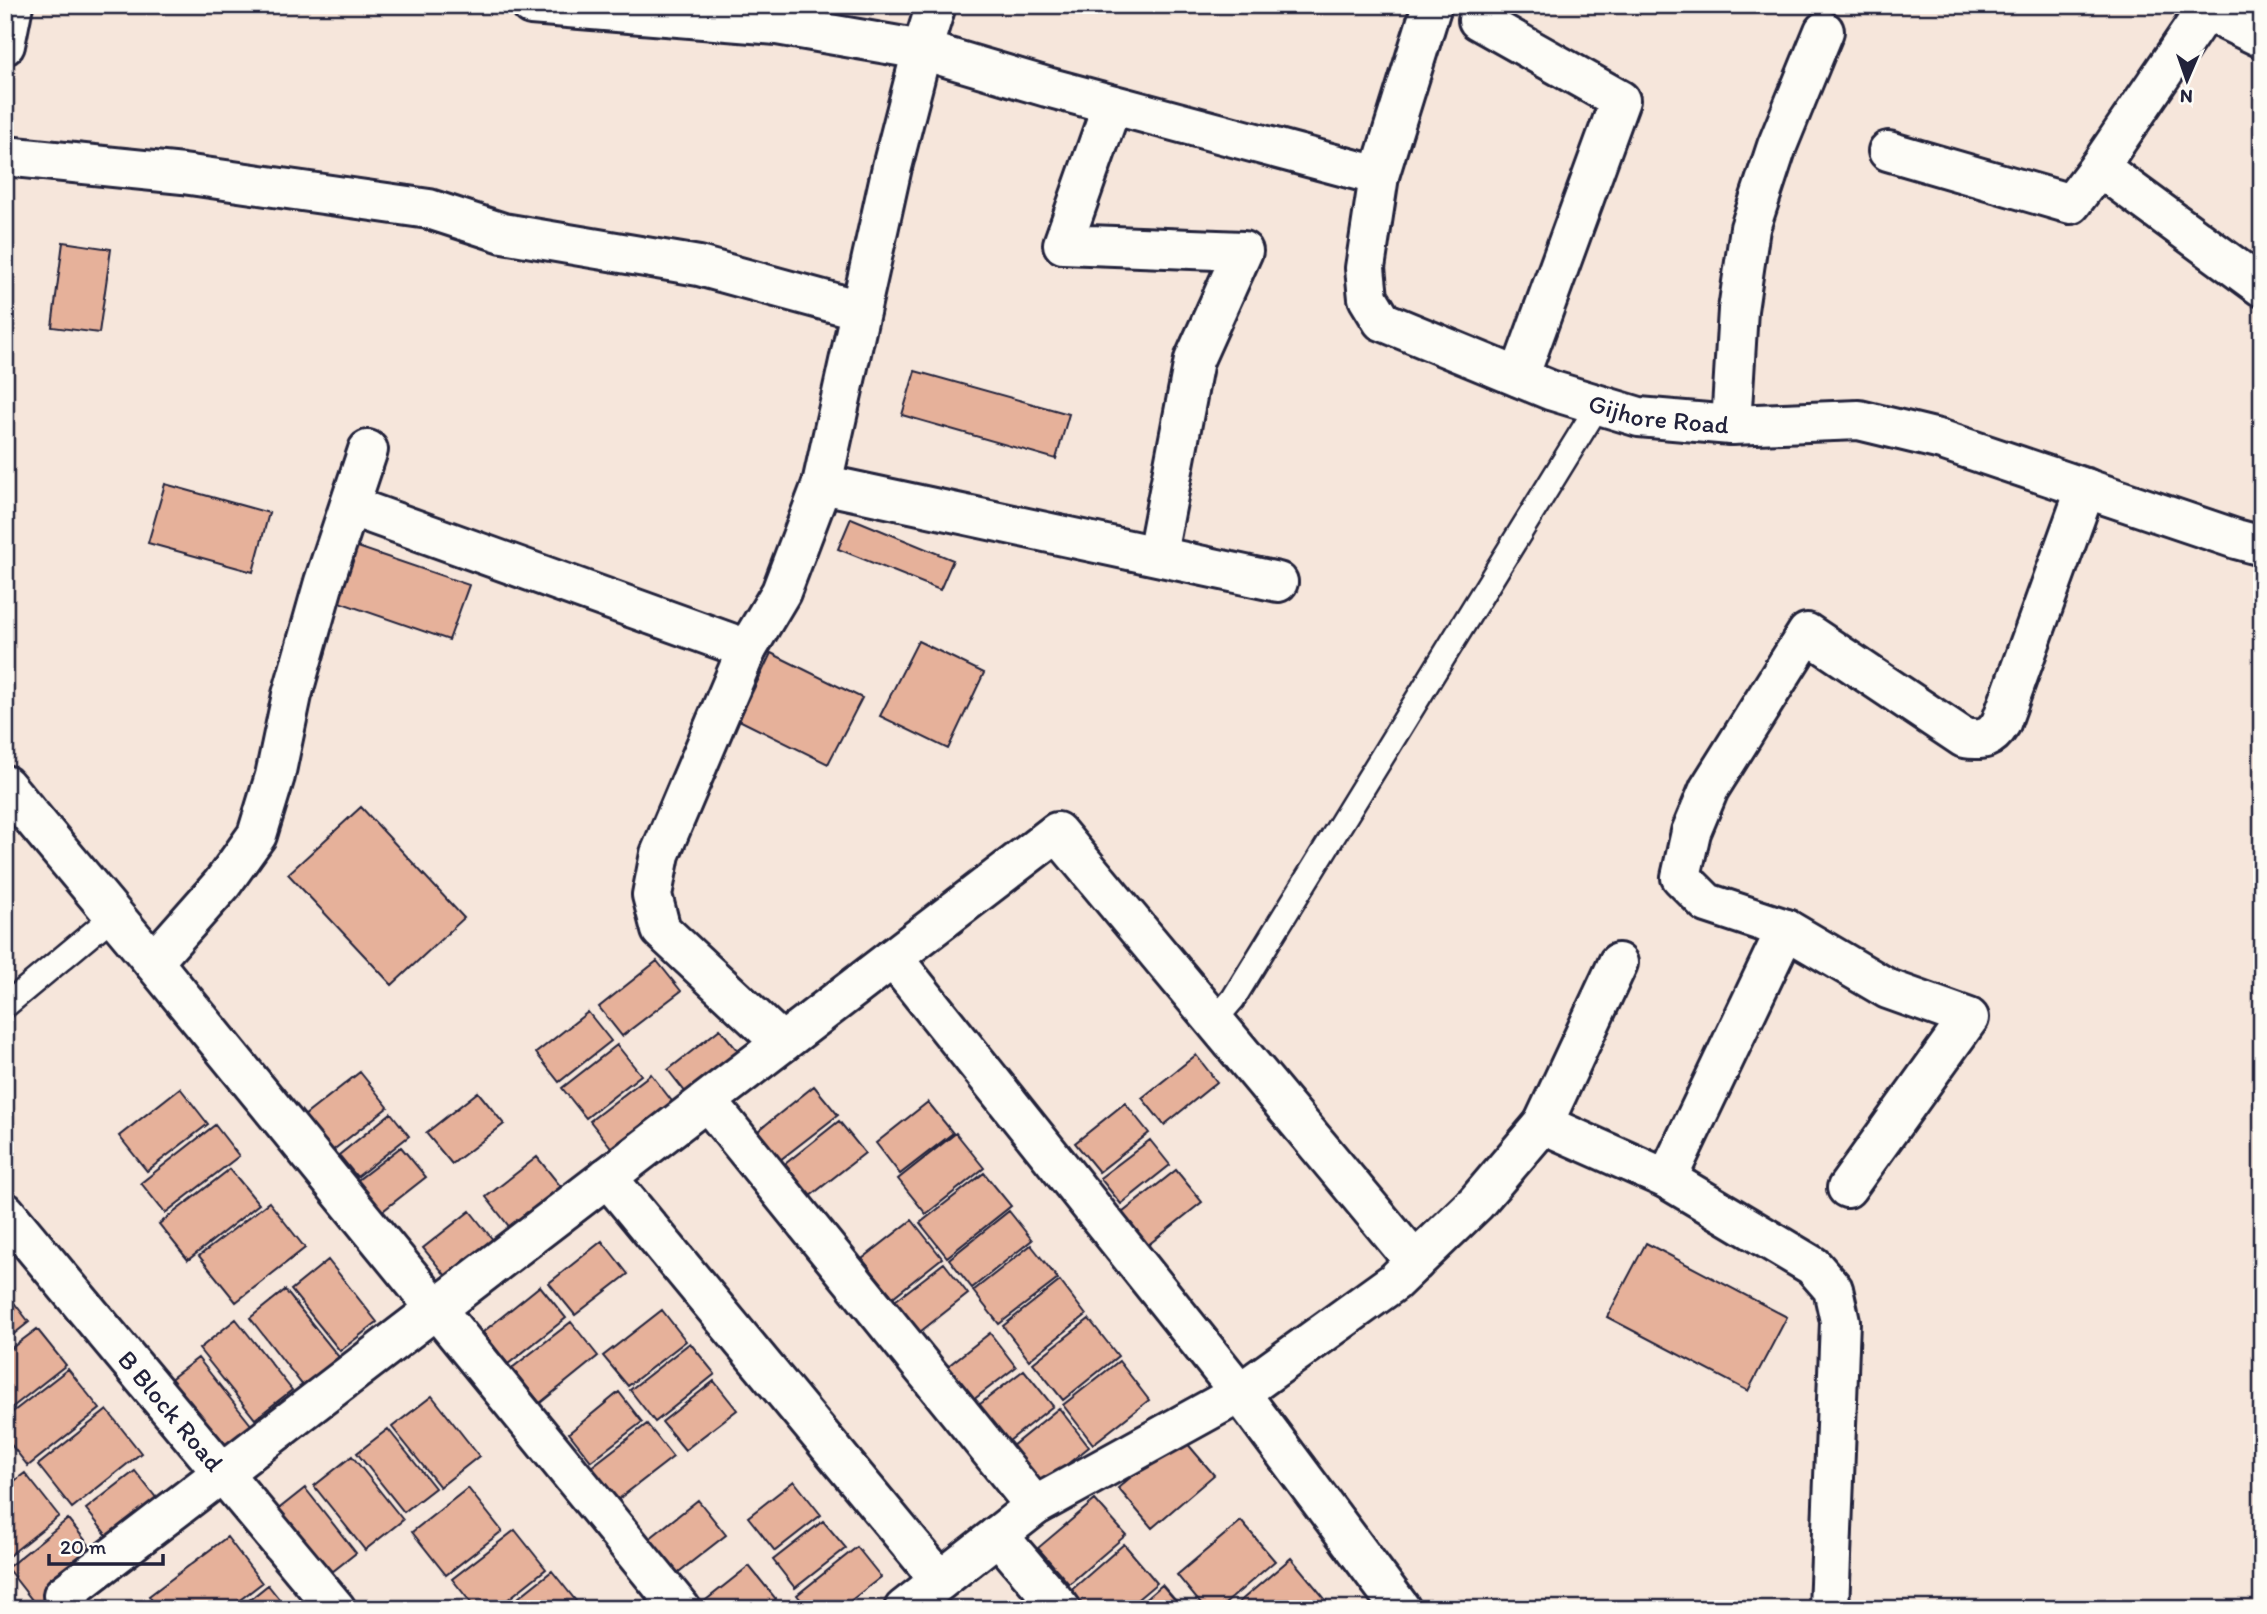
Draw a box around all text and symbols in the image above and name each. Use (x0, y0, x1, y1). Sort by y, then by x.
north arrow (2152, 46, 2222, 116)
text: N (2180, 85, 2193, 108)
street label: Gijhore Road (1585, 387, 1731, 441)
street label: B Block Road (111, 1344, 231, 1479)
scale bar (49, 1523, 163, 1567)
text: 20 m (60, 1534, 107, 1559)

